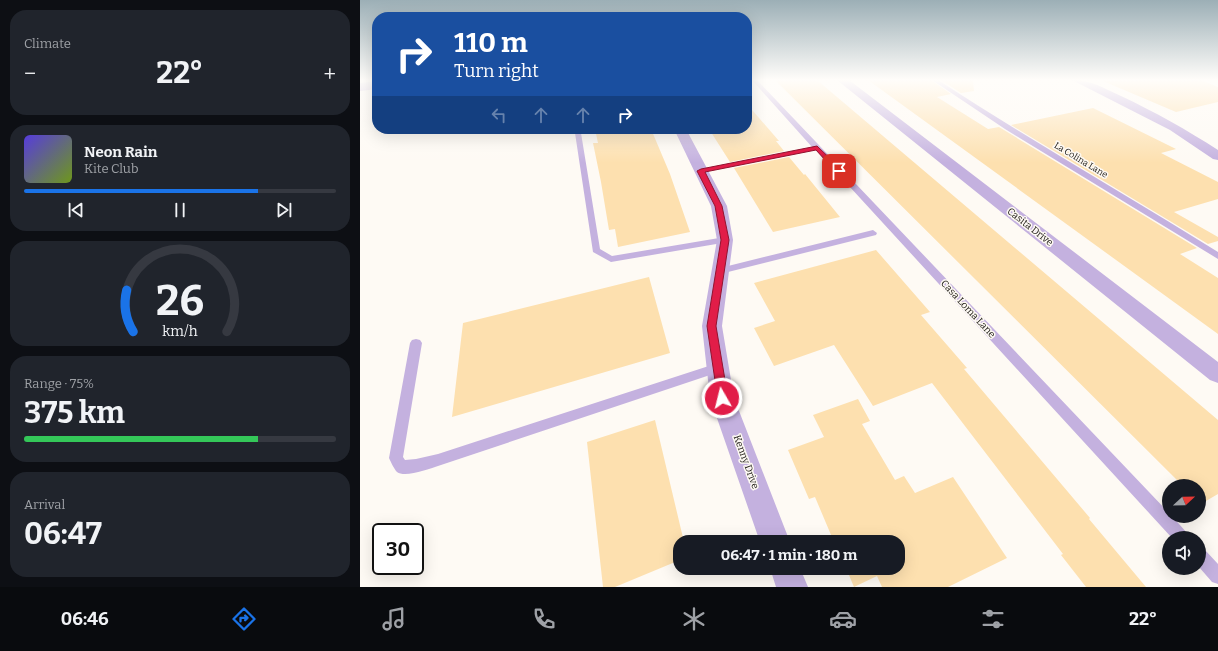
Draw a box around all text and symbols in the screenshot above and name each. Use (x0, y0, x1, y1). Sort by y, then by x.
text: 110 m (454, 26, 528, 59)
icon: right (388, 28, 440, 80)
text: Climate (24, 36, 71, 51)
text: 22° (156, 55, 203, 91)
text: − (24, 60, 36, 87)
text: + (323, 60, 336, 87)
text: Turn right (454, 60, 539, 82)
icon: left (488, 104, 510, 126)
icon: ahead (530, 104, 552, 126)
icon: ahead (572, 104, 594, 126)
icon: right (614, 104, 636, 126)
street label: La Colina Lane (1053, 140, 1110, 180)
text: Neon Rain (84, 143, 157, 161)
pin (822, 154, 856, 188)
icon: arrive (828, 160, 850, 182)
text: Kite Club (84, 161, 138, 176)
icon: previous (65, 199, 87, 221)
icon: pause (169, 199, 191, 221)
icon: next (273, 199, 295, 221)
street label: Casita Drive (1005, 205, 1055, 249)
text: 26 (156, 275, 204, 325)
street label: Casa Loma Lane (938, 278, 998, 340)
text: km/h (162, 322, 198, 339)
text: Range · 75% (24, 376, 94, 391)
position arrow (701, 377, 743, 419)
text: 375 km (24, 395, 125, 431)
street label: Kenny Drive (731, 433, 761, 491)
north arrow (1162, 479, 1206, 523)
map controls (1162, 479, 1206, 575)
text: Arrival (24, 497, 65, 512)
text: 06:47 (24, 516, 102, 552)
speed limit sign: 30 (372, 523, 424, 575)
button: sound (1162, 531, 1206, 575)
text: 06:47 · 1 min · 180 m (721, 546, 857, 564)
icon: directions (230, 605, 258, 633)
icon: music (380, 605, 408, 633)
icon: phone (530, 605, 558, 633)
icon: climate (680, 605, 708, 633)
icon: car (829, 605, 857, 633)
icon: filters (979, 605, 1007, 633)
text: 06:46 (61, 608, 109, 630)
text: 22° (1129, 608, 1157, 630)

